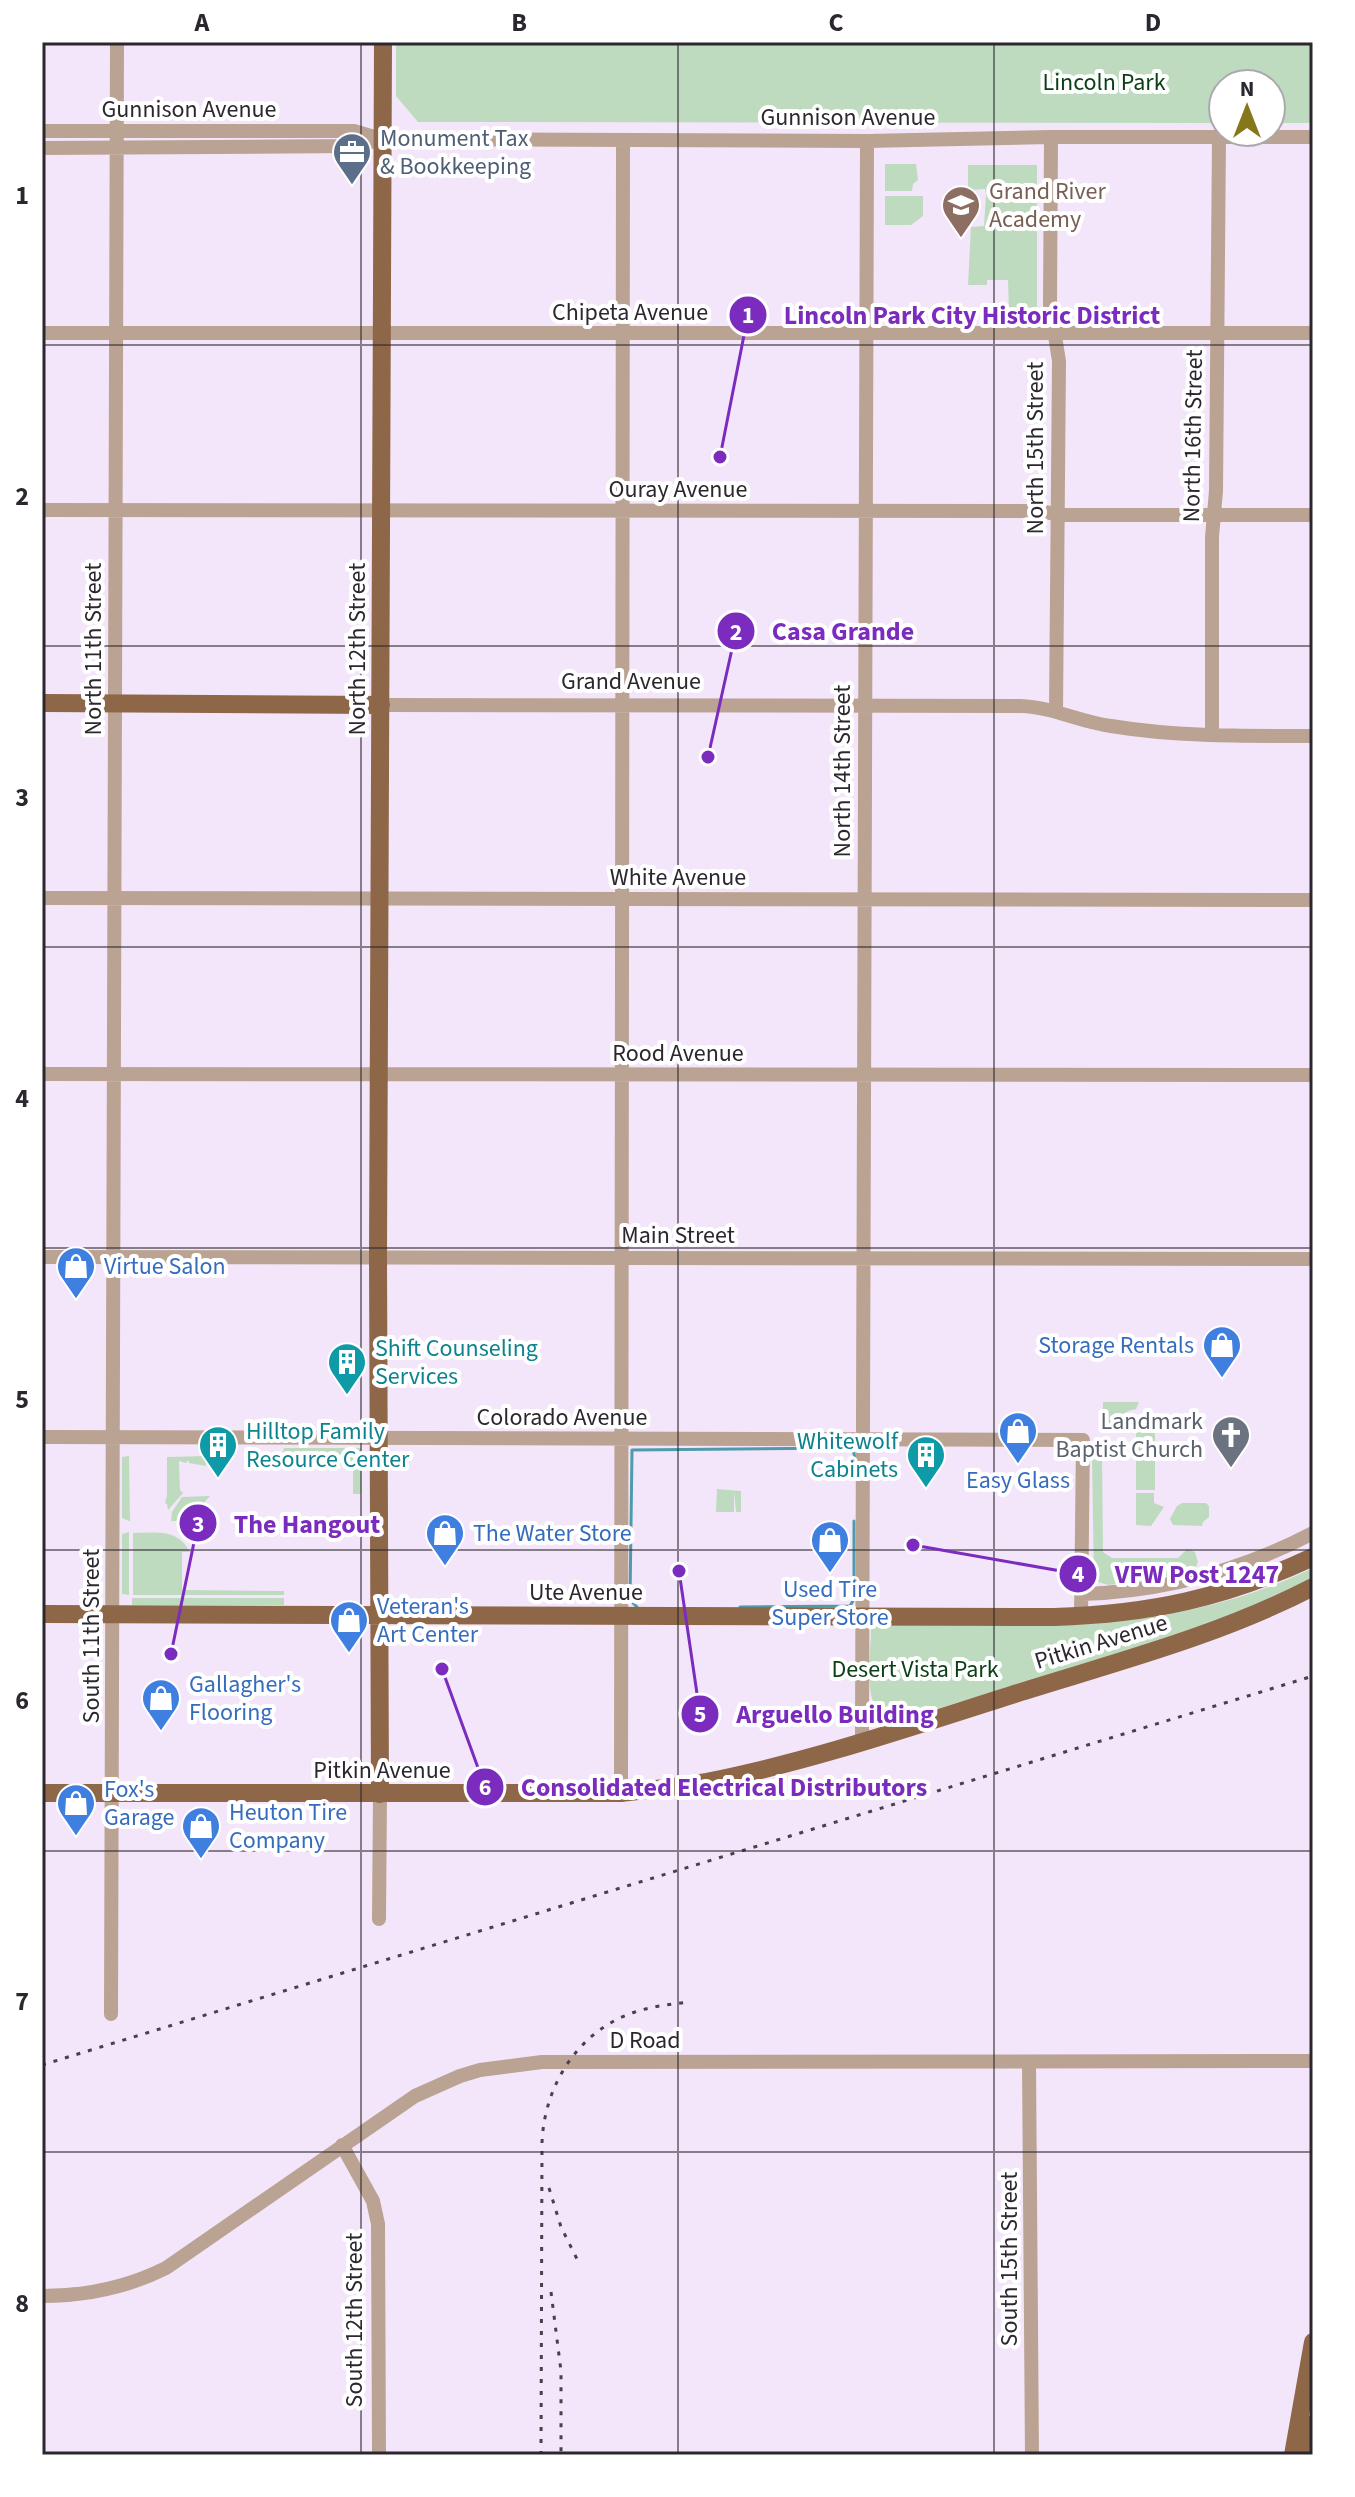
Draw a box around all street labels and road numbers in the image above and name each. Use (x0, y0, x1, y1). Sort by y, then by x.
street label: Gunnison Avenue (102, 92, 276, 127)
street label: Gunnison Avenue (761, 100, 935, 135)
street label: Chipeta Avenue (552, 295, 708, 330)
street label: North 16th Street (1174, 349, 1212, 523)
street label: North 15th Street (1018, 362, 1053, 534)
street label: Ouray Avenue (609, 472, 747, 507)
street label: North 11th Street (76, 563, 111, 735)
street label: North 12th Street (340, 563, 375, 735)
street label: Grand Avenue (561, 664, 701, 699)
street label: North 14th Street (825, 685, 860, 857)
street label: White Avenue (610, 860, 746, 895)
street label: Rood Avenue (612, 1036, 744, 1071)
street label: Main Street (621, 1218, 735, 1253)
street label: Colorado Avenue (477, 1400, 647, 1435)
street label: South 11th Street (74, 1549, 109, 1723)
street label: Ute Avenue (529, 1575, 643, 1610)
street label: Pitkin Avenue (1030, 1605, 1172, 1679)
street label: Pitkin Avenue (313, 1753, 451, 1788)
street label: D Road (609, 2023, 681, 2058)
street label: South 15th Street (992, 2172, 1027, 2346)
street label: South 12th Street (337, 2233, 372, 2407)

